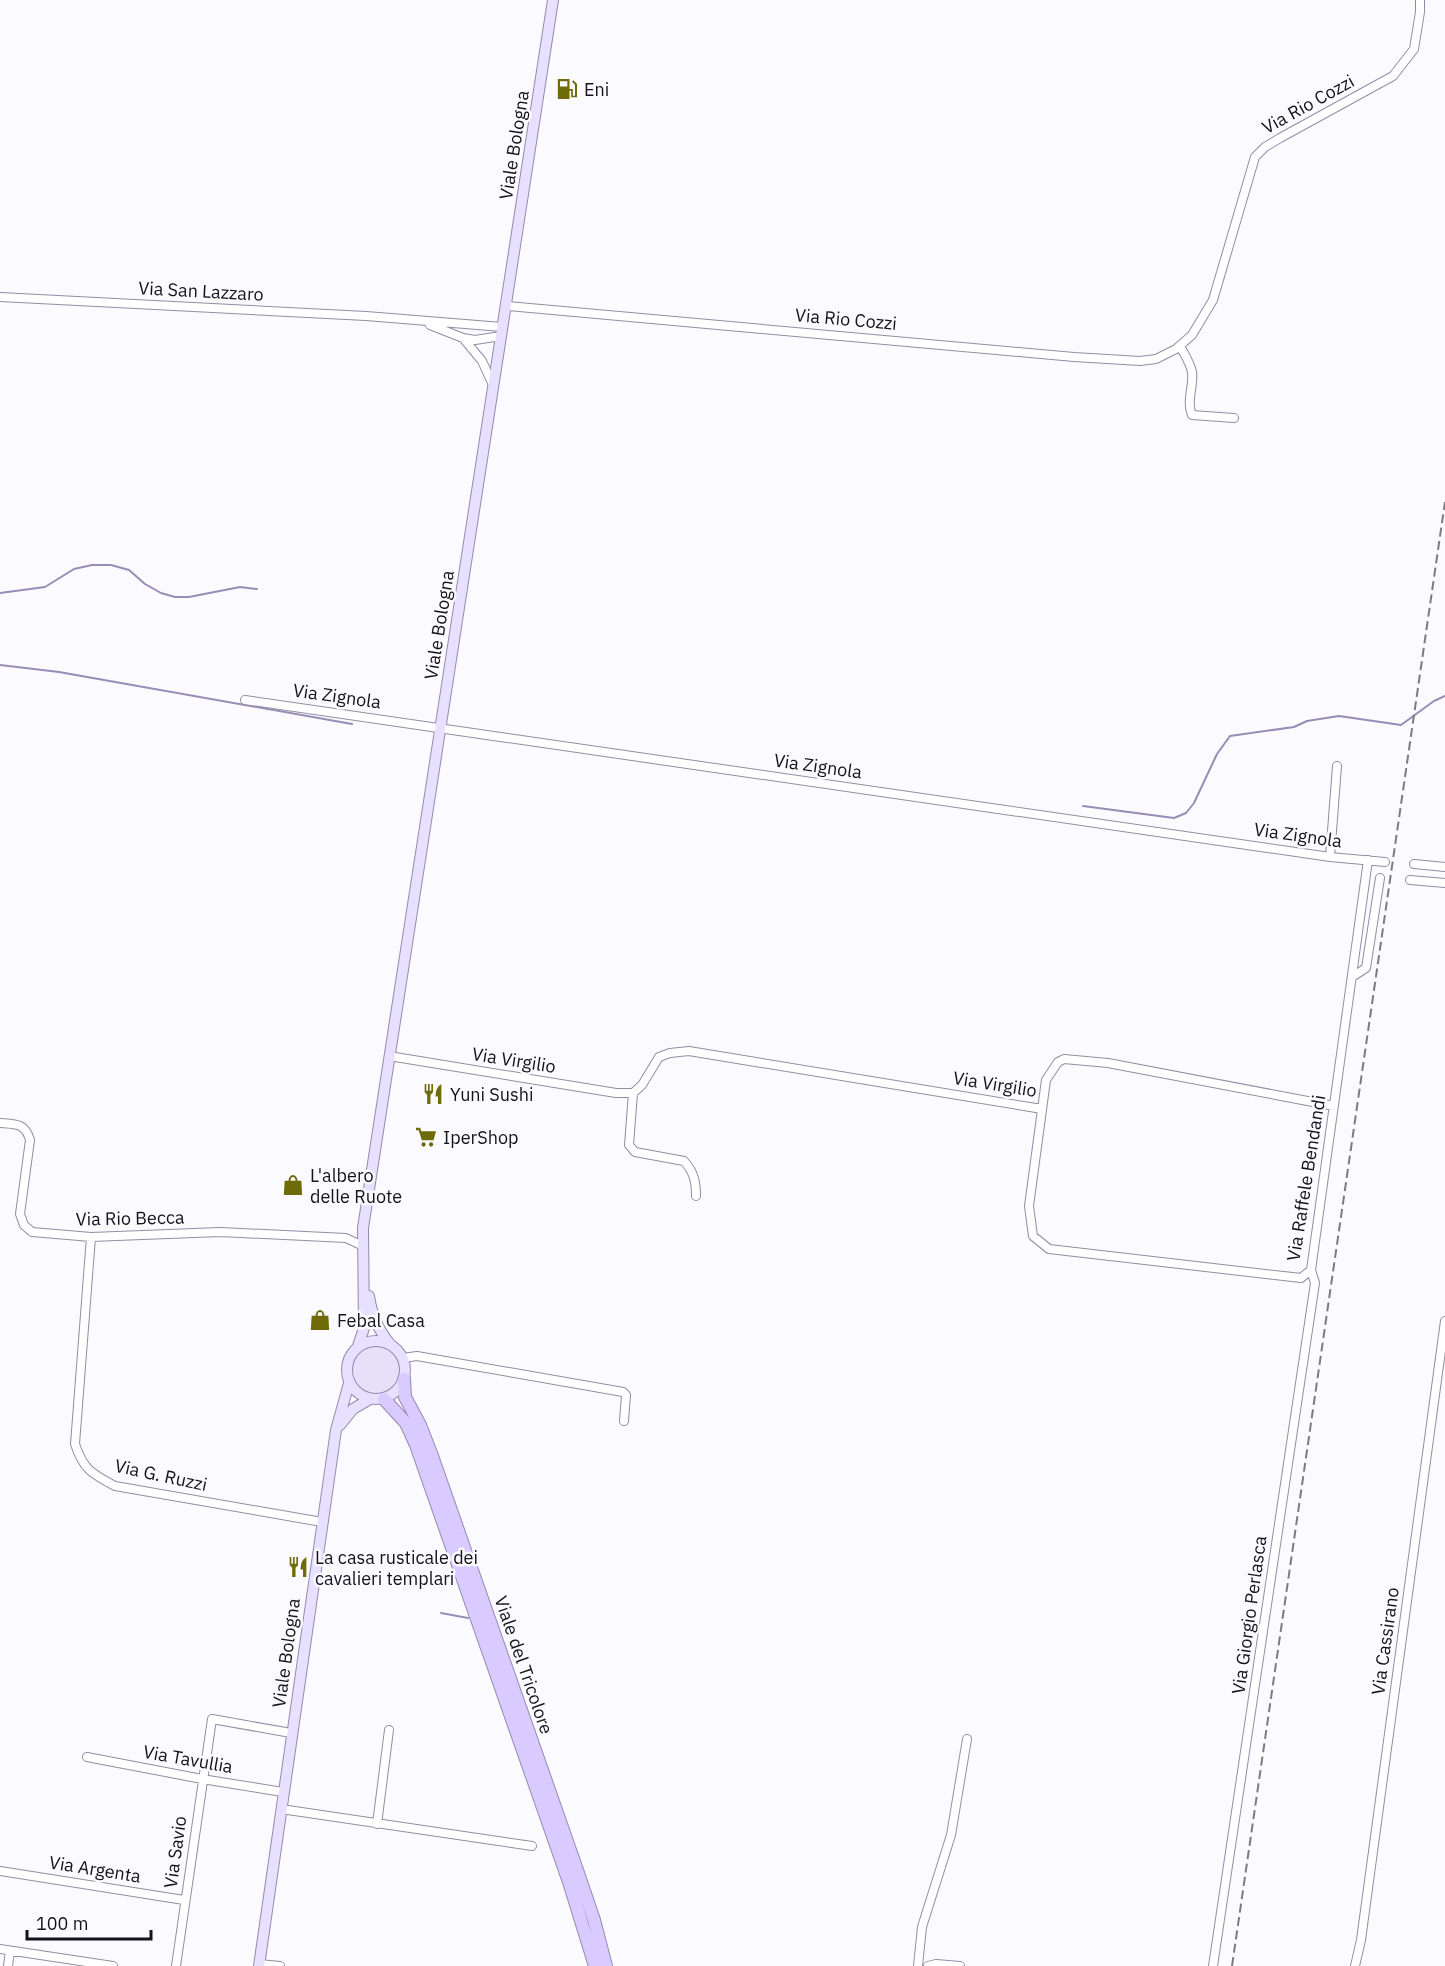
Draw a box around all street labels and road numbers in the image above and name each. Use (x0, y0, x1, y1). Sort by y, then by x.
street label: Via Rio Cozzi (1258, 69, 1358, 139)
street label: Viale Bologna (494, 88, 534, 201)
street label: Via San Lazzaro (138, 276, 264, 306)
street label: Via Rio Cozzi (794, 303, 898, 335)
street label: Viale Bologna (419, 568, 459, 681)
street label: Via Zignola (292, 678, 383, 714)
street label: Via Zignola (773, 748, 864, 784)
street label: Via Zignola (1253, 817, 1344, 853)
street label: Via Virgilio (470, 1042, 558, 1078)
street label: Via Virgilio (951, 1066, 1039, 1102)
street label: Via Raffele Bendandi (1282, 1093, 1330, 1263)
street label: Via Rio Becca (75, 1206, 185, 1230)
street label: Via G. Ruzzi (113, 1454, 209, 1496)
street label: Via Giorgio Perlasca (1226, 1534, 1272, 1696)
street label: Via Cassirano (1366, 1586, 1404, 1696)
street label: Viale del Tricolore (490, 1593, 558, 1737)
street label: Viale Bologna (267, 1596, 305, 1709)
street label: Via Tavullia (141, 1740, 235, 1778)
street label: Via Savio (159, 1814, 191, 1890)
street label: Via Argenta (48, 1850, 143, 1888)

